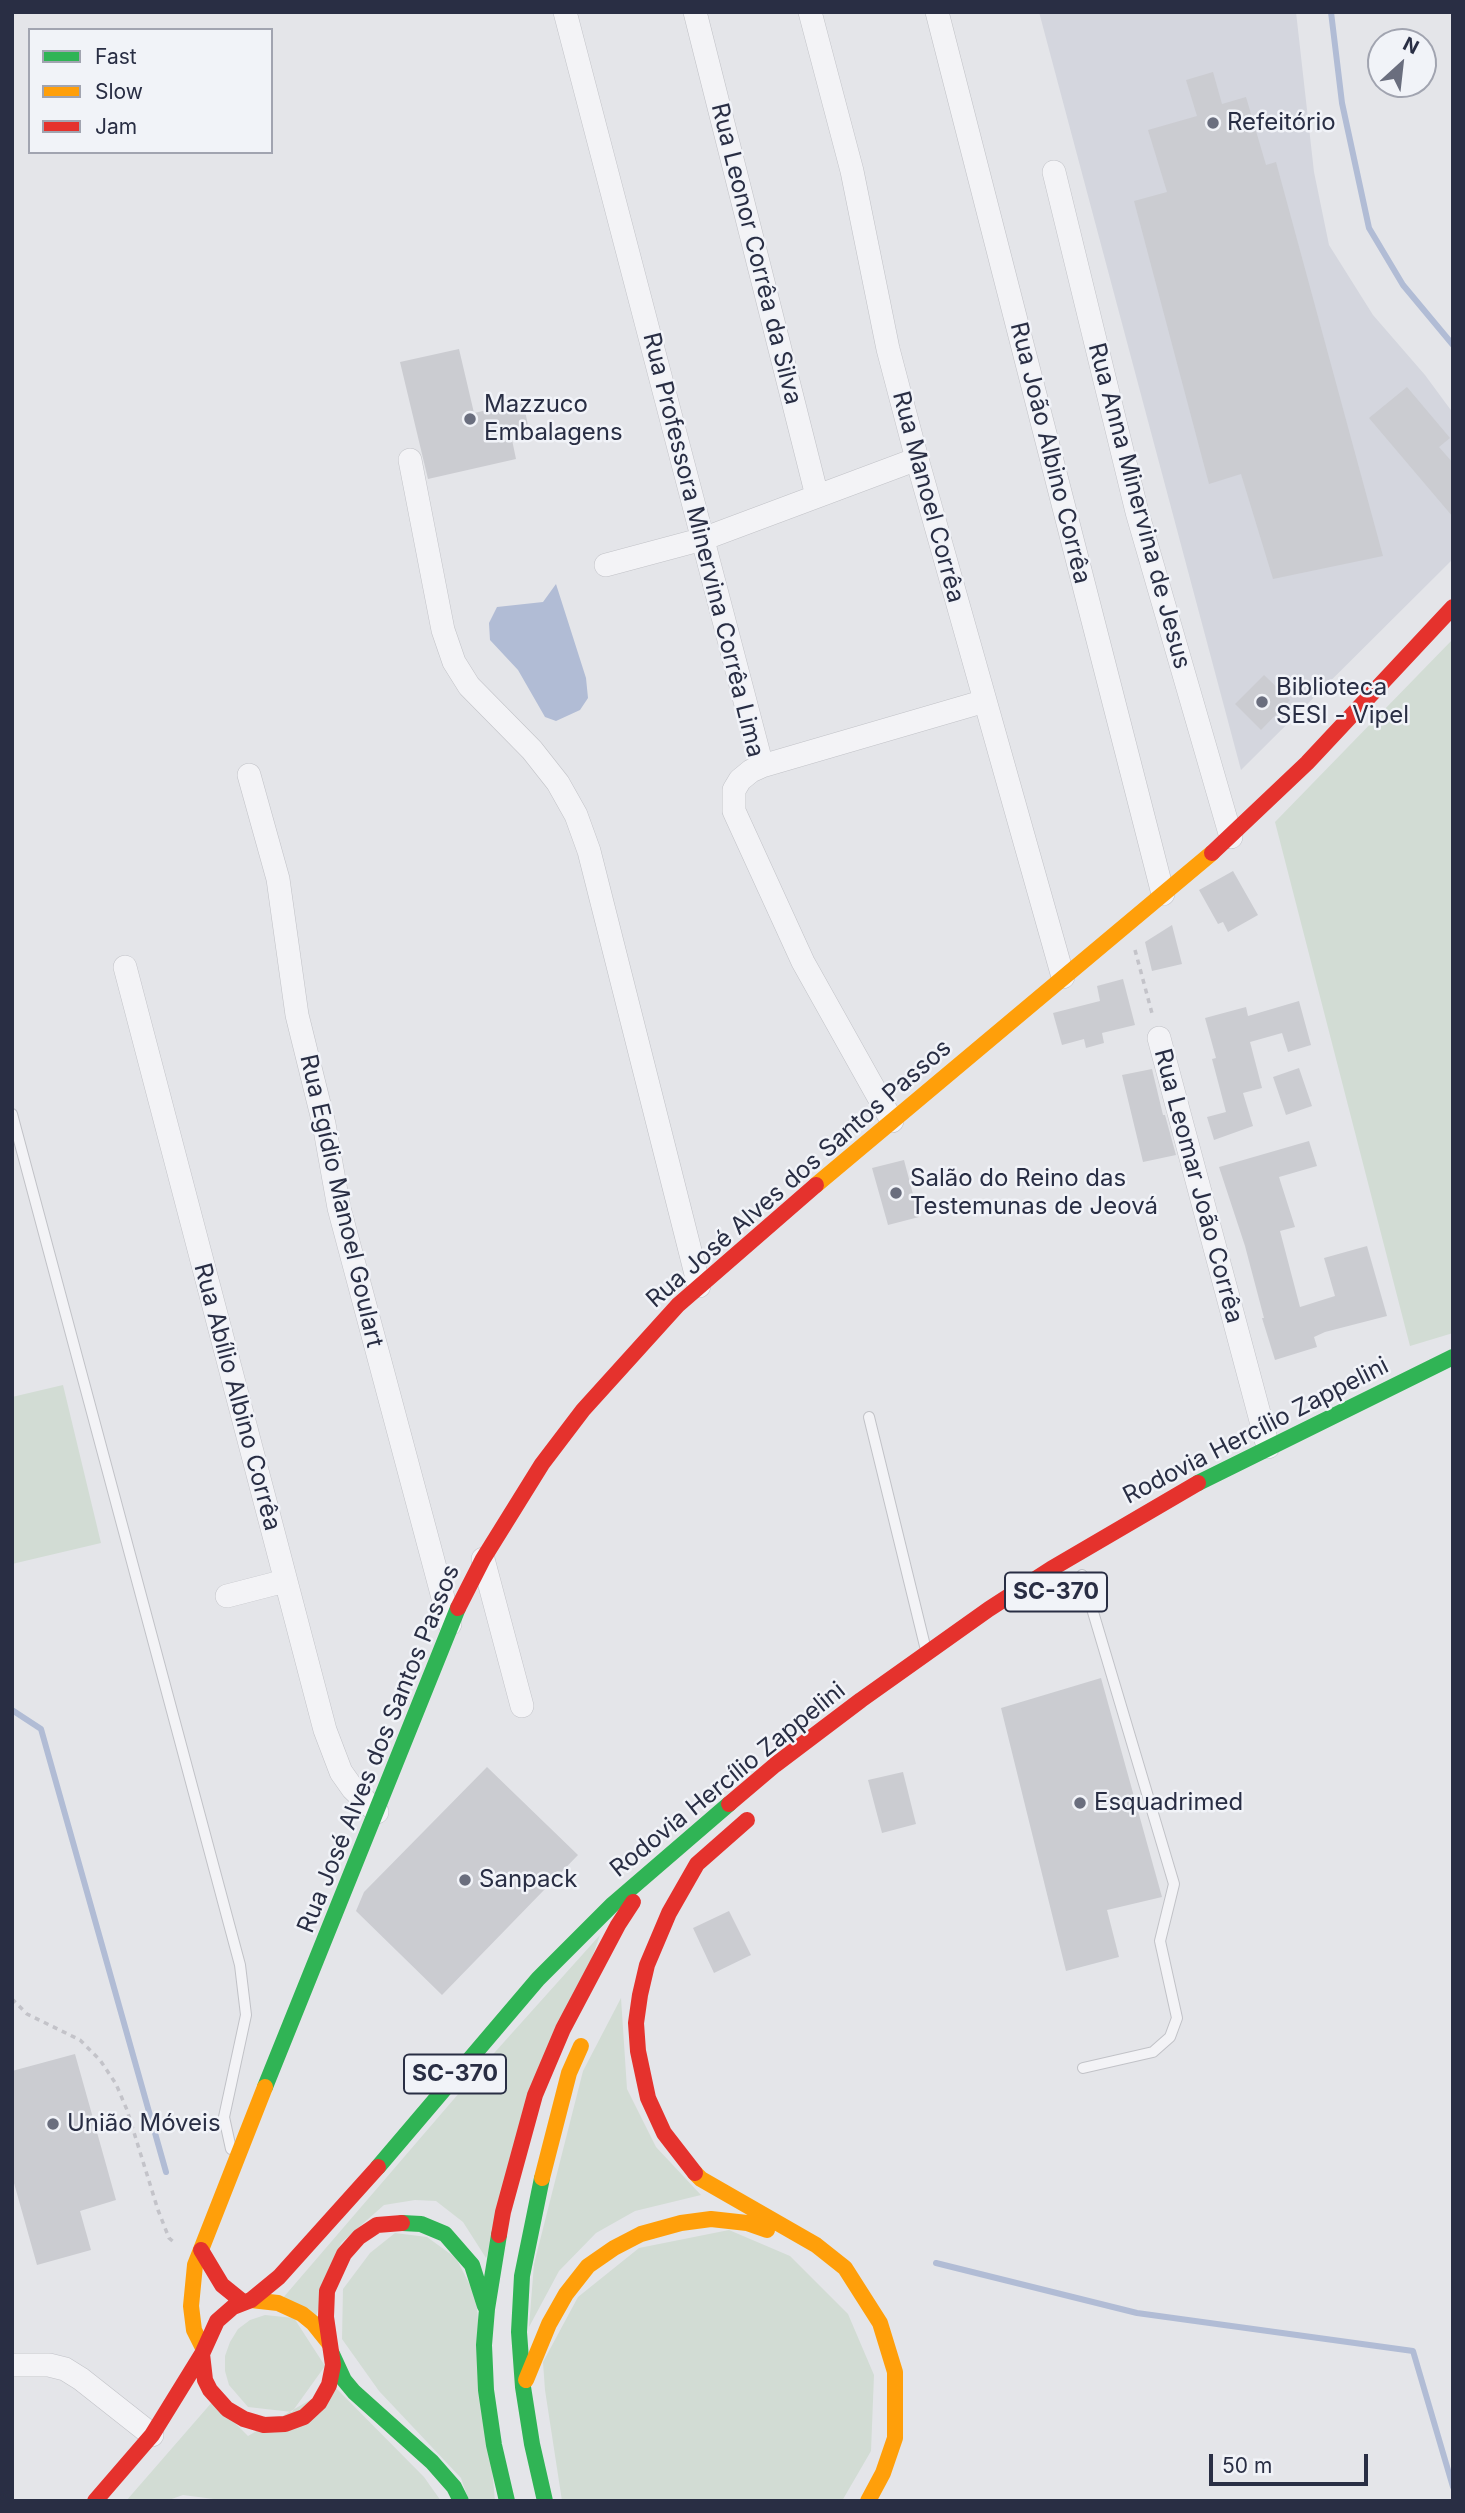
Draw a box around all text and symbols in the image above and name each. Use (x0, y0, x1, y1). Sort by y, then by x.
legend (28, 28, 273, 154)
north arrow (1367, 28, 1437, 98)
text: N (1399, 32, 1423, 59)
text: Fast (95, 44, 137, 69)
text: Slow (95, 79, 143, 104)
street label: Rua Leonor Corrêa da Silva (705, 100, 807, 408)
place label: Refeitório (1227, 109, 1336, 137)
text: Jam (95, 114, 137, 139)
marker: Refeitório (1205, 115, 1221, 131)
street label: Rua João Albino Corrêa (1004, 319, 1096, 587)
street label: Rua Professora Minervina Corrêa Lima (636, 330, 770, 760)
street label: Rua Anna Minervina de Jesus (1082, 340, 1196, 672)
street label: Rua Manoel Corrêa (886, 388, 970, 606)
place label: Mazzuco Embalagens (484, 391, 623, 447)
marker: Mazzuco Embalagens (462, 411, 478, 427)
place label: Biblioteca SESI - Vipel (1276, 674, 1409, 730)
marker: Biblioteca SESI - Vipel (1254, 694, 1270, 710)
street label: Rua José Alves dos Santos Passos (641, 1034, 957, 1314)
street label: Rua Leomar João Corrêa (1148, 1046, 1248, 1326)
street label: Rua Egídio Manoel Goulart (293, 1052, 389, 1350)
place label: Salão do Reino das Testemunas de Jeová (910, 1165, 1158, 1221)
marker: Salão do Reino das Testemunas de Jeová (888, 1185, 904, 1201)
street label: Rua Abílio Albino Corrêa (187, 1260, 287, 1534)
street label: Rodovia Hercílio Zappelini (1119, 1351, 1393, 1511)
street label: Rua José Alves dos Santos Passos (292, 1561, 466, 1937)
road number: SC-370 (1005, 1572, 1107, 1611)
street label: Rodovia Hercílio Zappelini (605, 1676, 851, 1884)
place label: Esquadrimed (1094, 1789, 1243, 1817)
marker: Esquadrimed (1072, 1795, 1088, 1811)
place label: Sanpack (479, 1866, 577, 1894)
marker: Sanpack (457, 1872, 473, 1888)
road number: SC-370 (404, 2054, 506, 2094)
place label: União Móveis (67, 2110, 221, 2138)
marker: União Móveis (45, 2116, 61, 2132)
scale bar (1213, 2440, 1372, 2484)
text: 50 m (1222, 2453, 1272, 2478)

